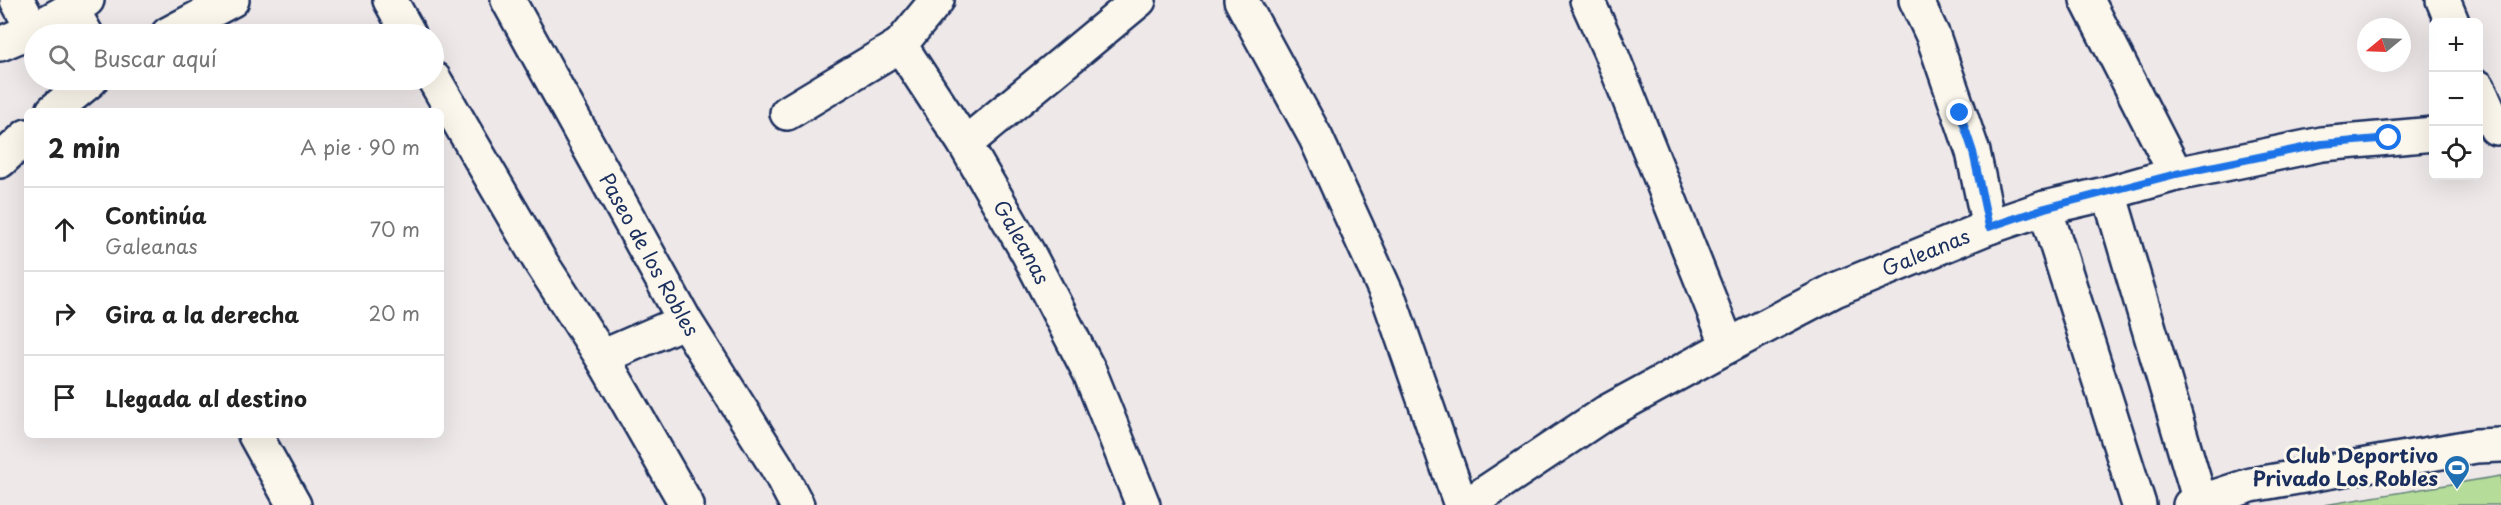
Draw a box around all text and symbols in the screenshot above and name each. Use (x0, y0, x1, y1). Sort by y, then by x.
north arrow (2357, 18, 2411, 72)
map controls (2429, 18, 2483, 180)
button: + (2429, 18, 2483, 72)
search box (24, 24, 444, 90)
icon: search (45, 41, 78, 74)
text: Buscar aquí (93, 41, 217, 74)
button: − (2429, 72, 2483, 126)
route end (1946, 99, 1972, 125)
route start (2375, 124, 2401, 150)
button: locate (2429, 126, 2483, 180)
text: 2 min (48, 128, 121, 167)
text: A pie · 90 m (300, 132, 420, 162)
street label: Paseo de los Robles (592, 167, 707, 342)
street label: Galeanas (986, 194, 1058, 289)
text: Continúa (105, 198, 207, 231)
icon: ahead (48, 213, 81, 246)
text: 70 m (370, 214, 420, 244)
street label: Galeanas (1877, 220, 1974, 283)
text: Galeanas (105, 231, 198, 261)
icon: right (48, 297, 81, 330)
text: Gira a la derecha (105, 297, 299, 330)
text: 20 m (368, 298, 420, 328)
icon: arrive (48, 381, 81, 414)
text: Llegada al destino (105, 381, 307, 414)
place label: Club Deportivo Privado Los Robles (2253, 440, 2438, 493)
sports icon: Club Deportivo Privado Los Robles (2442, 453, 2472, 491)

